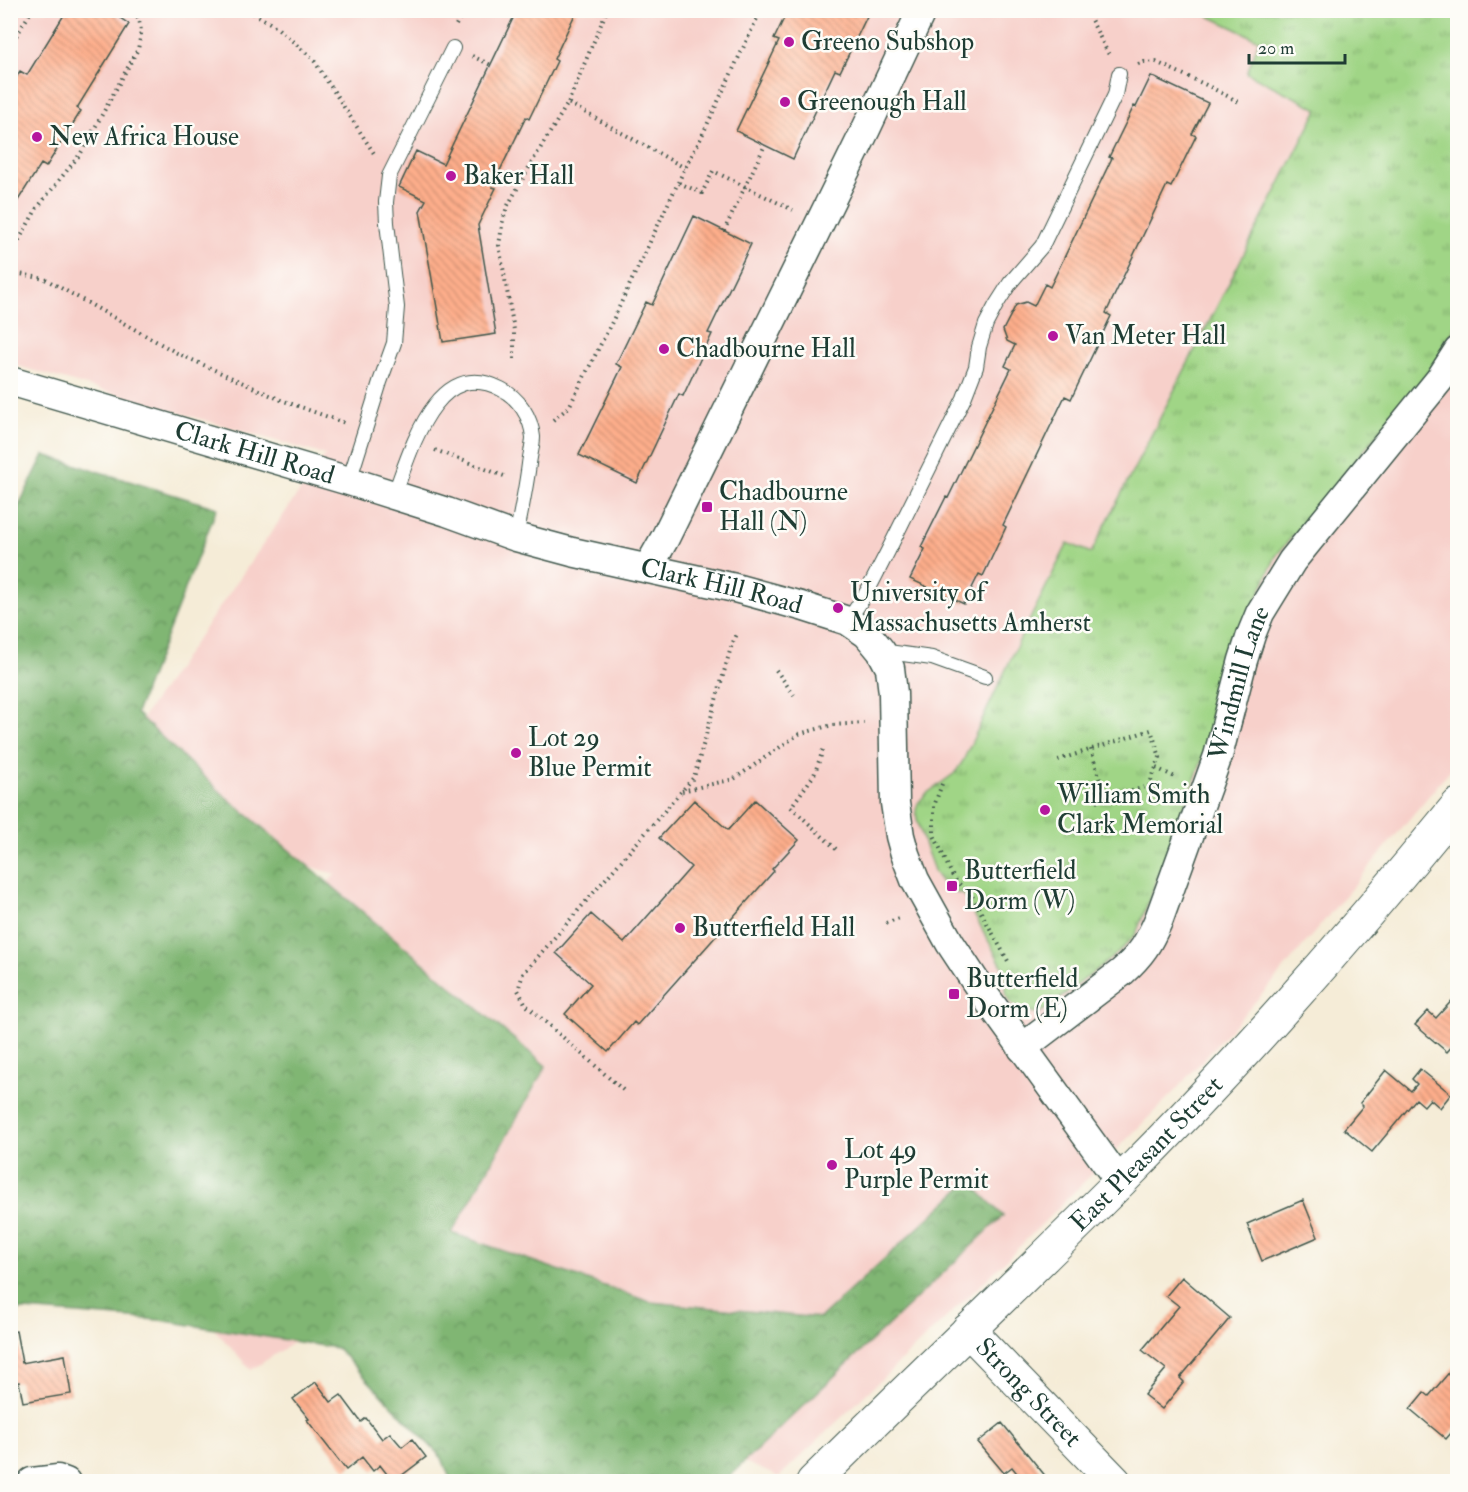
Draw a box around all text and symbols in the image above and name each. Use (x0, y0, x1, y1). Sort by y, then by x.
place label: Greeno Subshop (801, 26, 974, 59)
scale bar (1249, 27, 1345, 65)
marker: Greeno Subshop (782, 35, 796, 49)
text: 20 m (1258, 37, 1294, 60)
place label: Greenough Hall (797, 86, 967, 118)
marker: Greenough Hall (778, 95, 792, 109)
place label: New Africa House (49, 121, 239, 153)
marker: New Africa House (30, 130, 44, 144)
place label: Baker Hall (463, 160, 574, 192)
marker: Baker Hall (444, 169, 458, 183)
place label: Van Meter Hall (1065, 320, 1226, 352)
marker: Van Meter Hall (1046, 329, 1060, 343)
place label: Chadbourne Hall (676, 333, 856, 365)
marker: Chadbourne Hall (657, 342, 671, 356)
street label: Clark Hill Road (171, 414, 339, 492)
place label: Chadbourne Hall (N) (719, 476, 848, 538)
marker: Chadbourne Hall (N) (700, 500, 714, 514)
street label: Clark Hill Road (638, 552, 806, 622)
place label: University of Massachusetts Amherst (850, 577, 1091, 639)
street label: Windmill Lane (1201, 599, 1277, 765)
marker: University of Massachusetts Amherst (831, 601, 845, 615)
place label: Lot 29 Blue Permit (528, 722, 652, 784)
marker: Lot 29 Blue Permit (509, 746, 523, 760)
place label: William Smith Clark Memorial (1056, 779, 1223, 841)
marker: William Smith Clark Memorial (1038, 803, 1052, 817)
place label: Butterfield Dorm (W) (964, 855, 1077, 917)
marker: Butterfield Dorm (W) (945, 879, 959, 893)
place label: Butterfield Hall (692, 912, 855, 944)
marker: Butterfield Hall (673, 921, 687, 935)
place label: Butterfield Dorm (E) (966, 963, 1079, 1025)
marker: Butterfield Dorm (E) (947, 987, 961, 1001)
street label: East Pleasant Street (1063, 1069, 1230, 1238)
place label: Lot 49 Purple Permit (844, 1134, 989, 1197)
marker: Lot 49 Purple Permit (825, 1158, 839, 1172)
street label: Strong Street (969, 1331, 1088, 1454)

